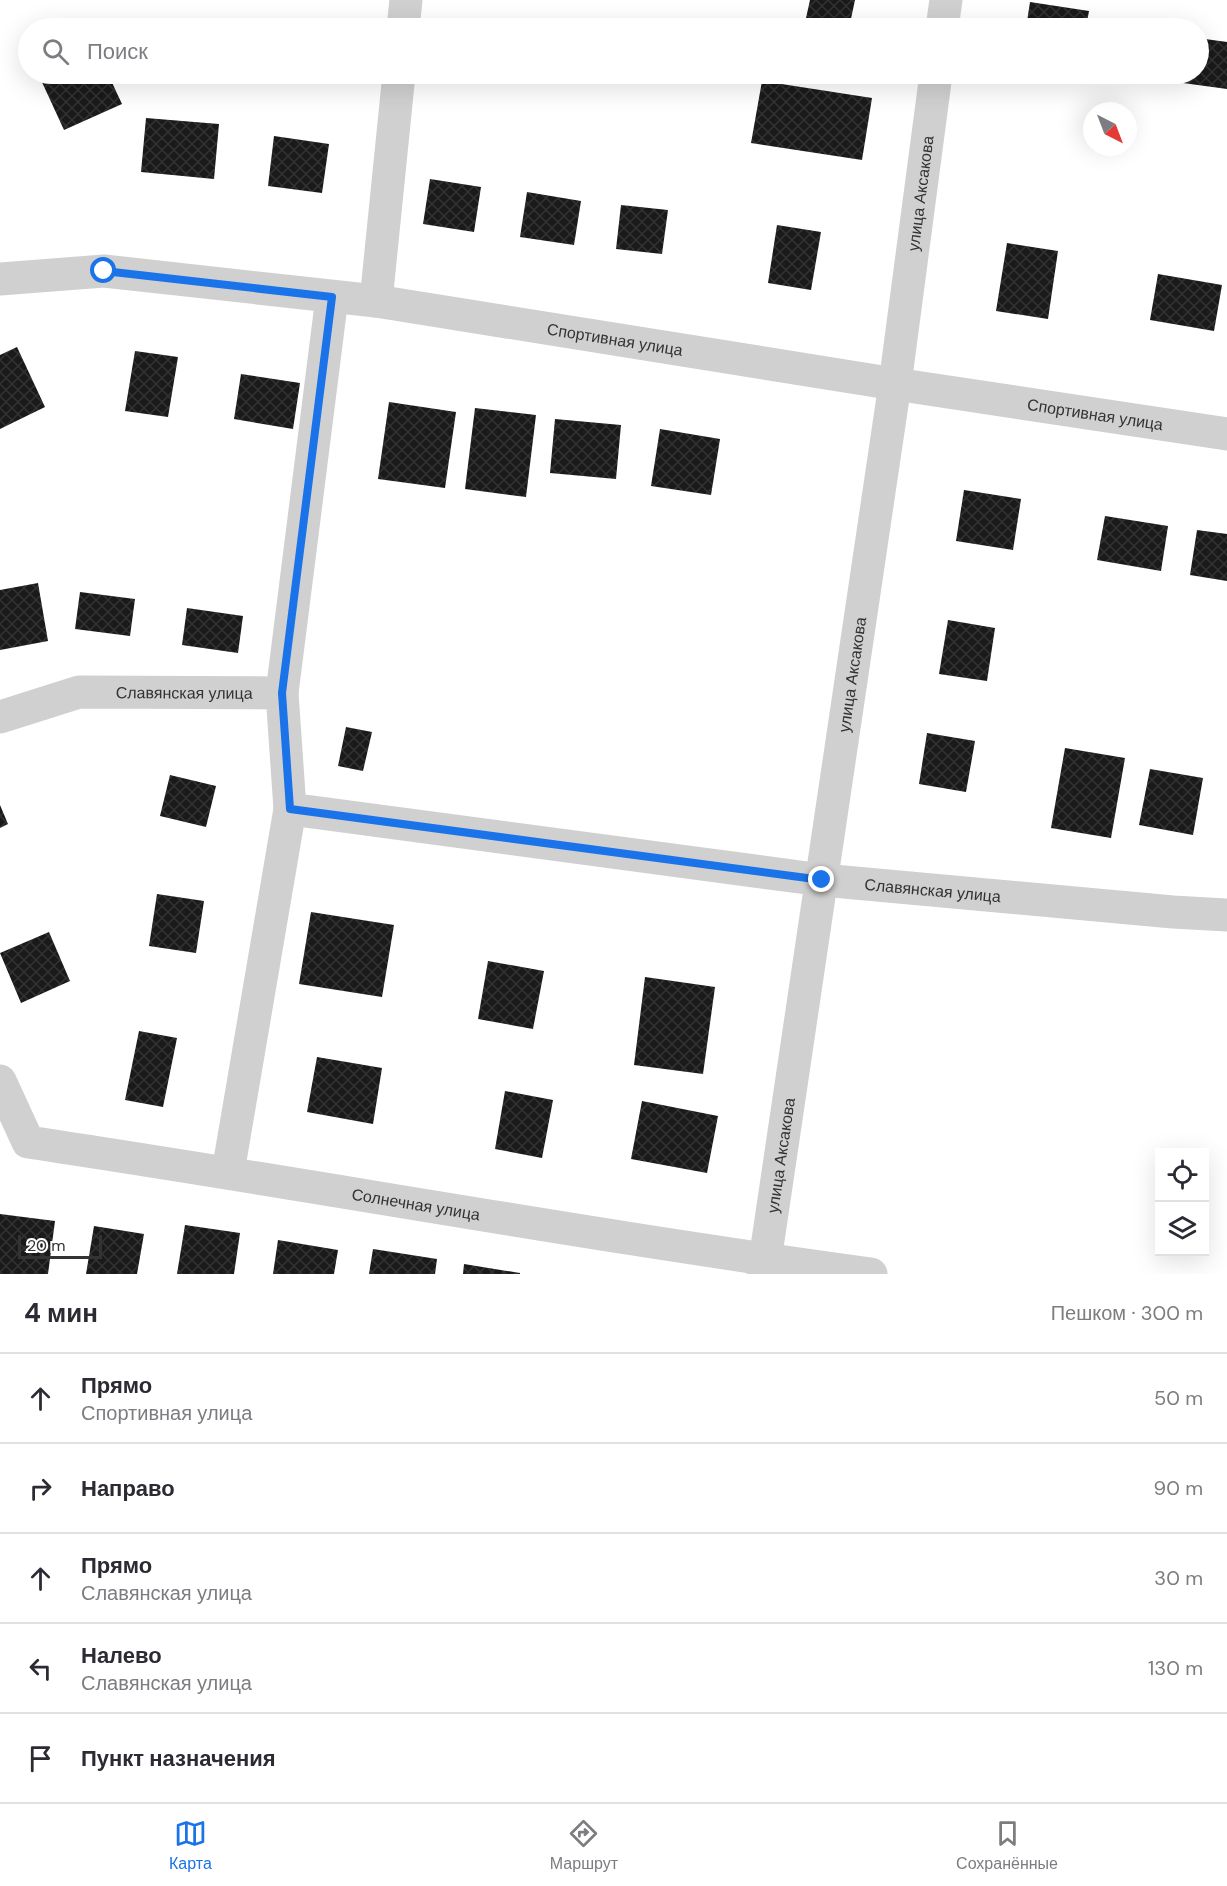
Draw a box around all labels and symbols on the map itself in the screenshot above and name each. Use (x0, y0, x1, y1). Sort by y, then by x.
north arrow (1083, 102, 1137, 156)
street label: улица Аксакова (903, 134, 939, 253)
route start (90, 257, 116, 283)
street label: Спортивная улица (546, 319, 684, 361)
street label: Спортивная улица (1026, 394, 1165, 435)
street label: улица Аксакова (833, 615, 871, 734)
street label: Славянская улица (116, 682, 253, 704)
route end (808, 866, 834, 892)
street label: Славянская улица (864, 874, 1002, 907)
street label: улица Аксакова (762, 1096, 800, 1214)
street label: Солнечная улица (350, 1184, 482, 1225)
scale bar (18, 1232, 102, 1260)

